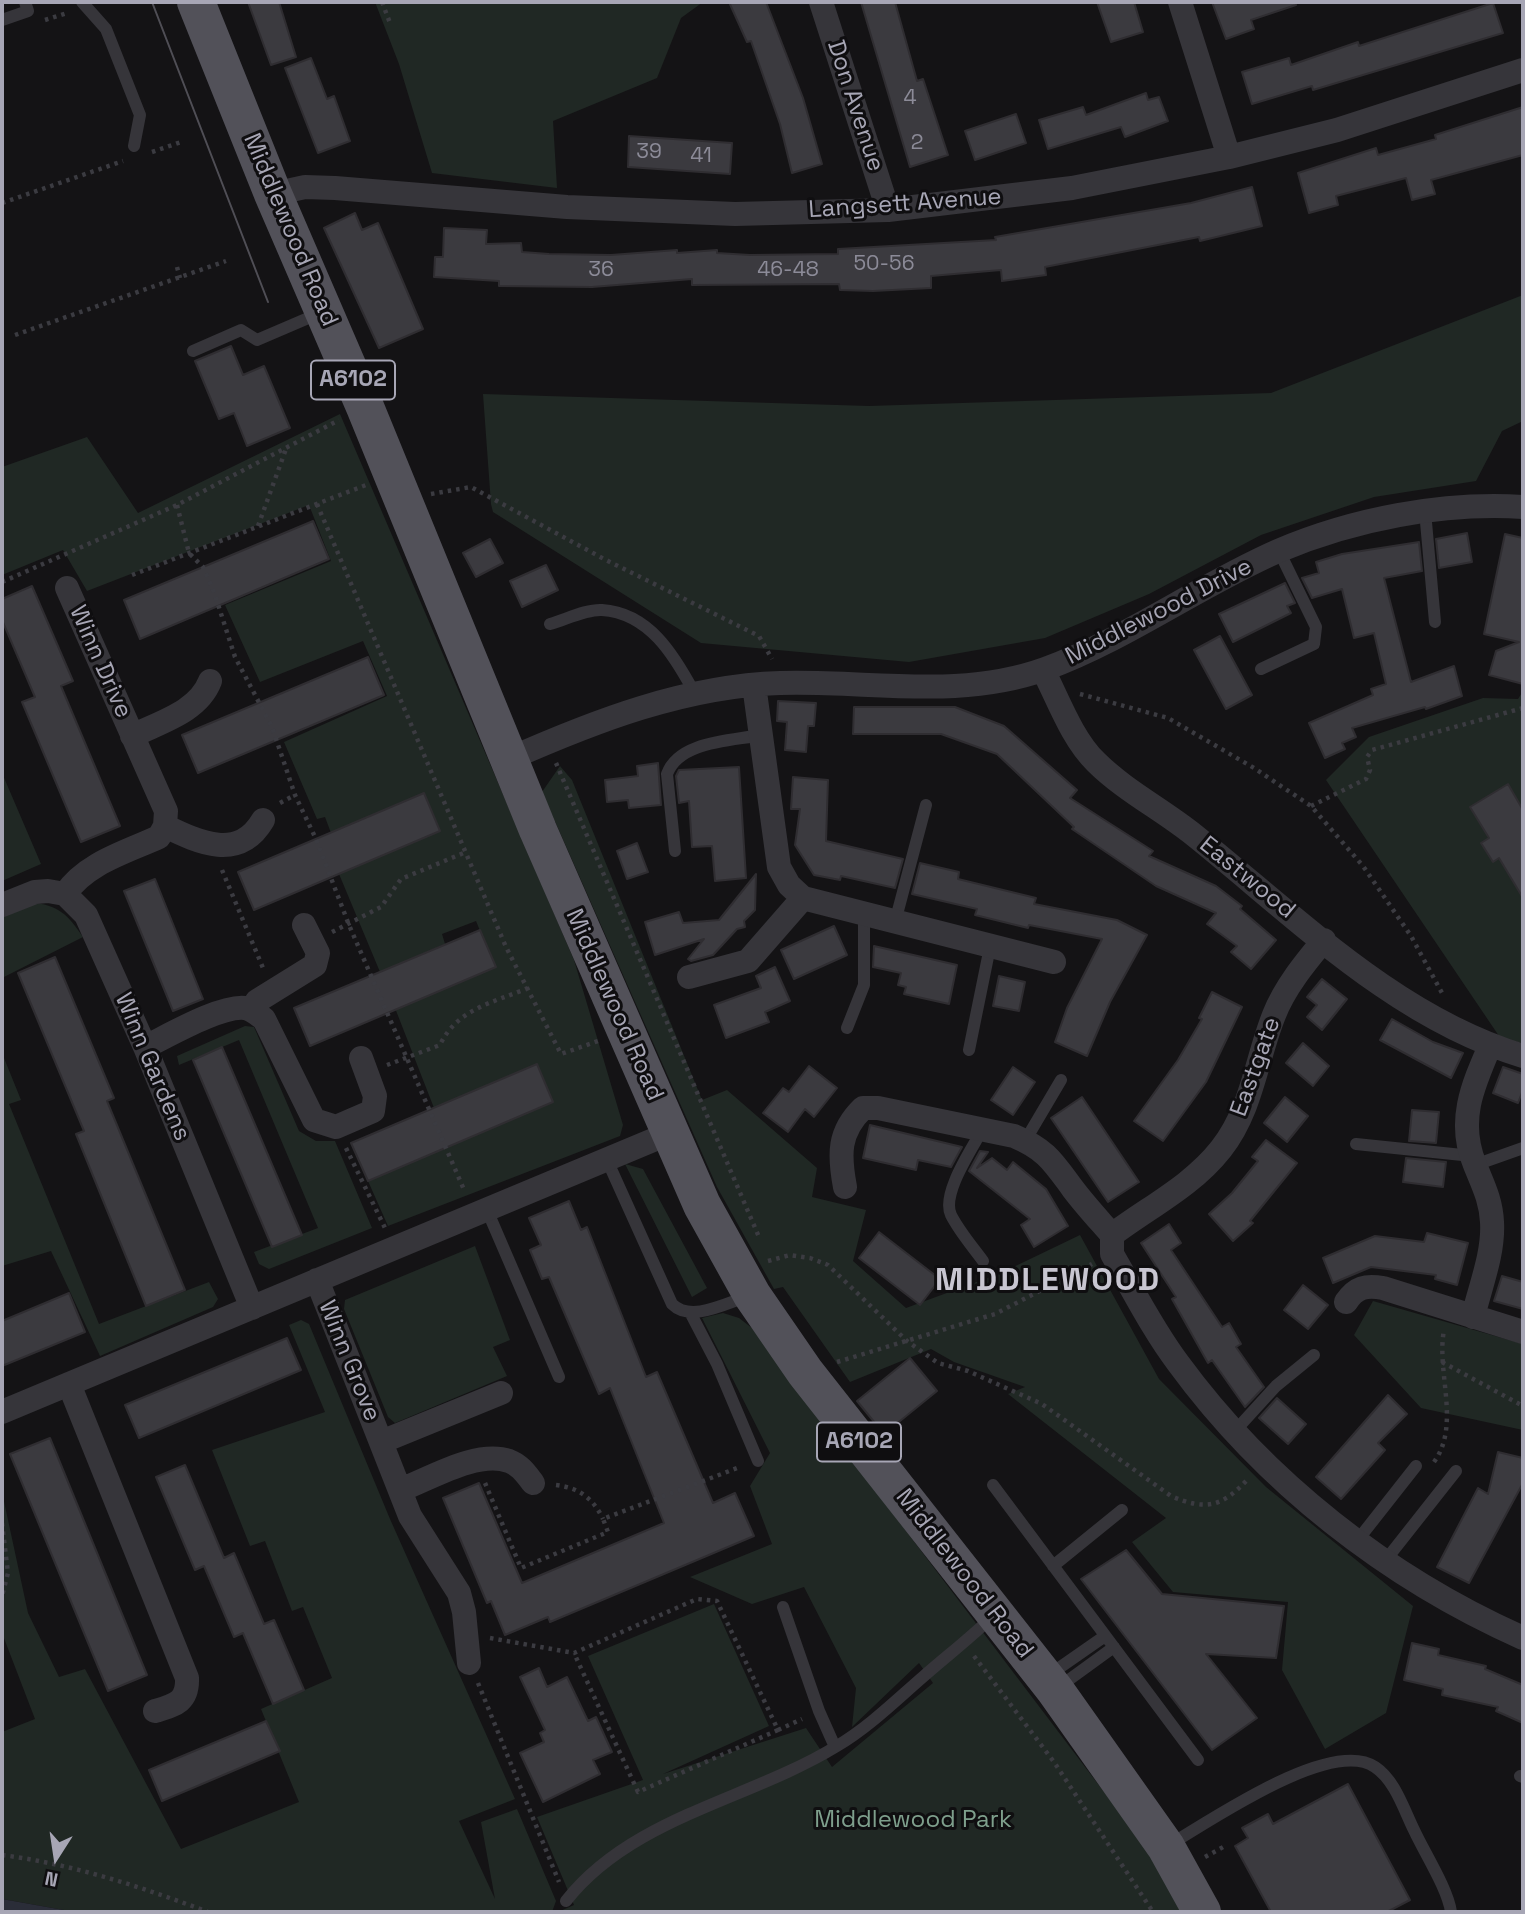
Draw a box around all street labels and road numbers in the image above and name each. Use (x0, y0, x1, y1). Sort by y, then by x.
street label: Don Avenue (820, 37, 890, 175)
street label: Middlewood Road (236, 129, 344, 331)
street label: Langsett Avenue (807, 183, 1003, 225)
road number: A6102 (311, 360, 395, 400)
street label: Middlewood Drive (1061, 553, 1257, 671)
street label: Winn Drive (62, 601, 138, 723)
street label: Eastwood (1193, 831, 1301, 925)
street label: Middlewood Road (559, 905, 669, 1105)
street label: Winn Gardens (108, 989, 196, 1145)
street label: Eastgate (1225, 1013, 1287, 1121)
street label: Winn Grove (312, 1296, 386, 1426)
road number: A6102 (817, 1422, 901, 1462)
street label: Middlewood Road (889, 1484, 1039, 1664)

